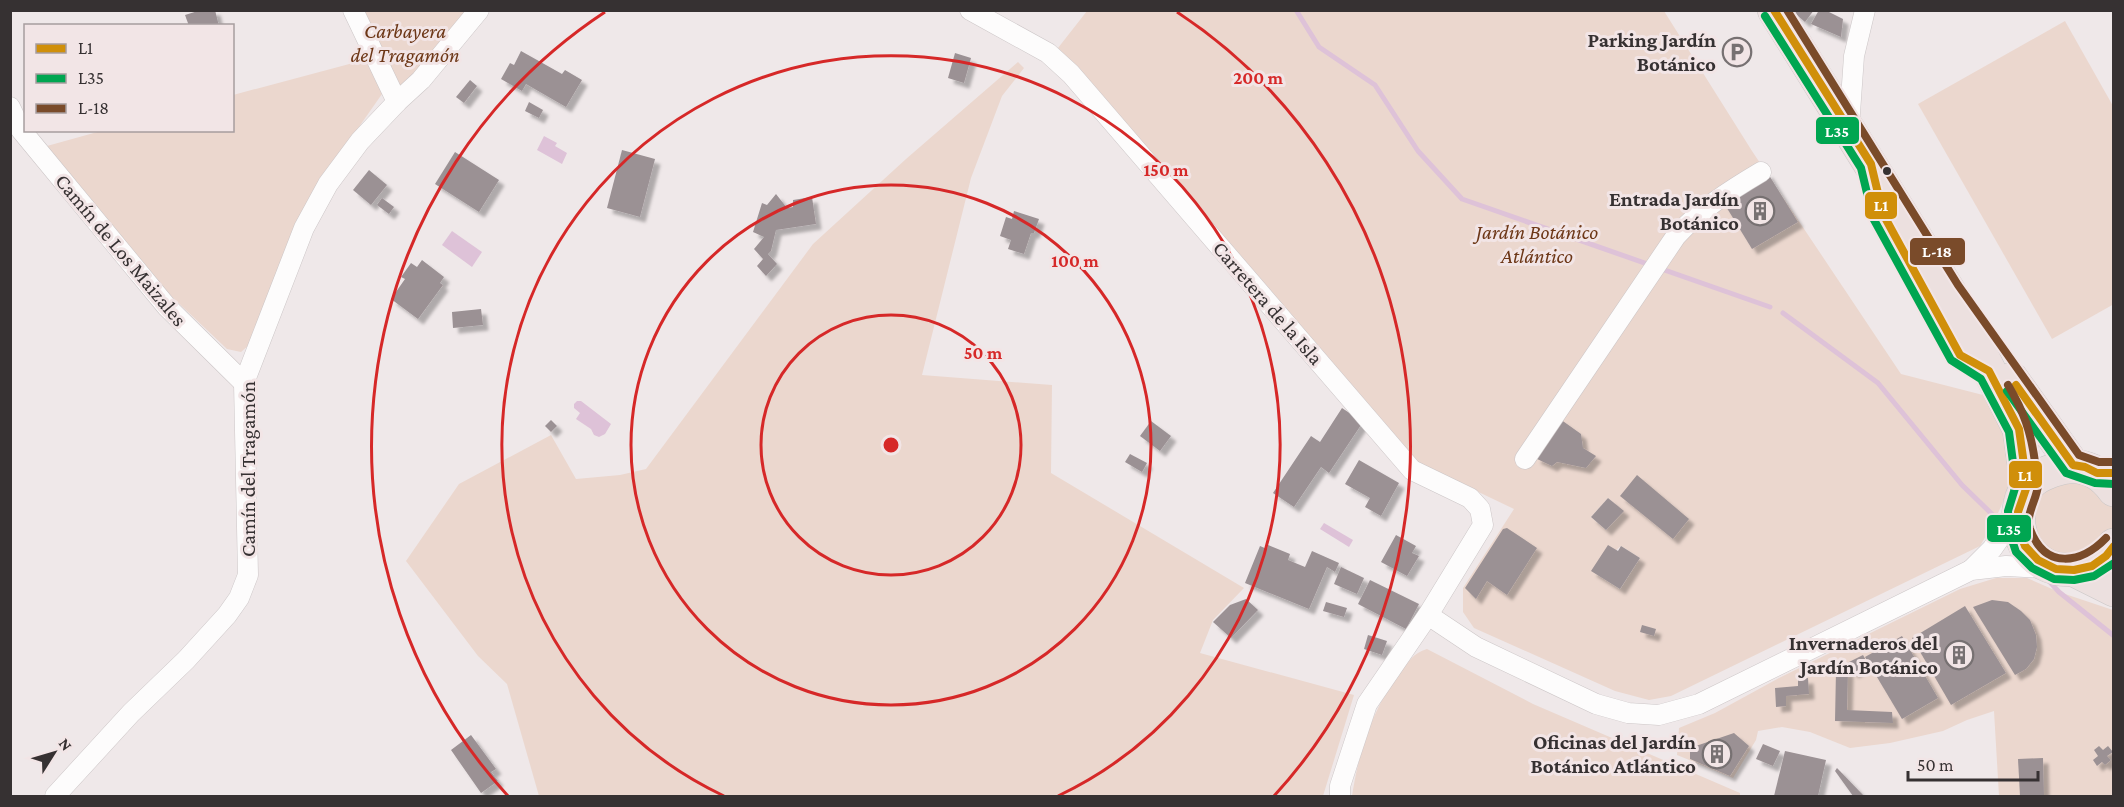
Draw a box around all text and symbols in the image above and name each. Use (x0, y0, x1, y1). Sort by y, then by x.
park label: Carbayera del Tragamón (350, 19, 460, 67)
legend (24, 24, 234, 132)
place label: Parking Jardín Botánico (1587, 28, 1716, 76)
parking icon: Parking Jardín Botánico (1721, 36, 1753, 68)
text: L1 (78, 38, 93, 58)
text: L35 (78, 68, 104, 88)
text: 200 m (1233, 68, 1284, 88)
text: L-18 (78, 98, 109, 118)
line badge: L35 (1815, 116, 1860, 145)
text: L35 (1825, 123, 1849, 140)
text: 150 m (1143, 160, 1189, 180)
unlabelled marker (1881, 165, 1893, 177)
street label: Camín de Los Maizales (50, 169, 192, 331)
place label: Entrada Jardín Botánico (1609, 187, 1739, 235)
line badge: L1 (1864, 191, 1898, 220)
building icon: Entrada Jardín Botánico (1744, 195, 1776, 227)
text: L1 (1874, 197, 1888, 214)
park label: Jardín Botánico Atlántico (1472, 220, 1598, 268)
street label: Carretera de la Isla (1208, 236, 1328, 370)
line badge: L-18 (1909, 237, 1966, 266)
text: L-18 (1922, 243, 1952, 260)
text: 100 m (1051, 251, 1099, 271)
text: 50 m (964, 343, 1003, 363)
street label: Camín del Tragamón (236, 381, 260, 557)
centre of rings (881, 435, 901, 455)
line badge: L1 (2008, 460, 2043, 489)
text: L1 (2018, 467, 2032, 484)
line badge: L35 (1986, 514, 2032, 543)
text: L35 (1997, 521, 2021, 538)
place label: Invernaderos del Jardín Botánico (1789, 631, 1938, 679)
building icon: Invernaderos del Jardín Botánico (1943, 639, 1975, 671)
north arrow (24, 723, 84, 783)
place label: Oficinas del Jardín Botánico Atlántico (1530, 730, 1696, 778)
text: N (56, 735, 76, 754)
building icon: Oficinas del Jardín Botánico Atlántico (1701, 738, 1733, 770)
scale bar (1908, 744, 2038, 782)
text: 50 m (1917, 755, 1954, 775)

